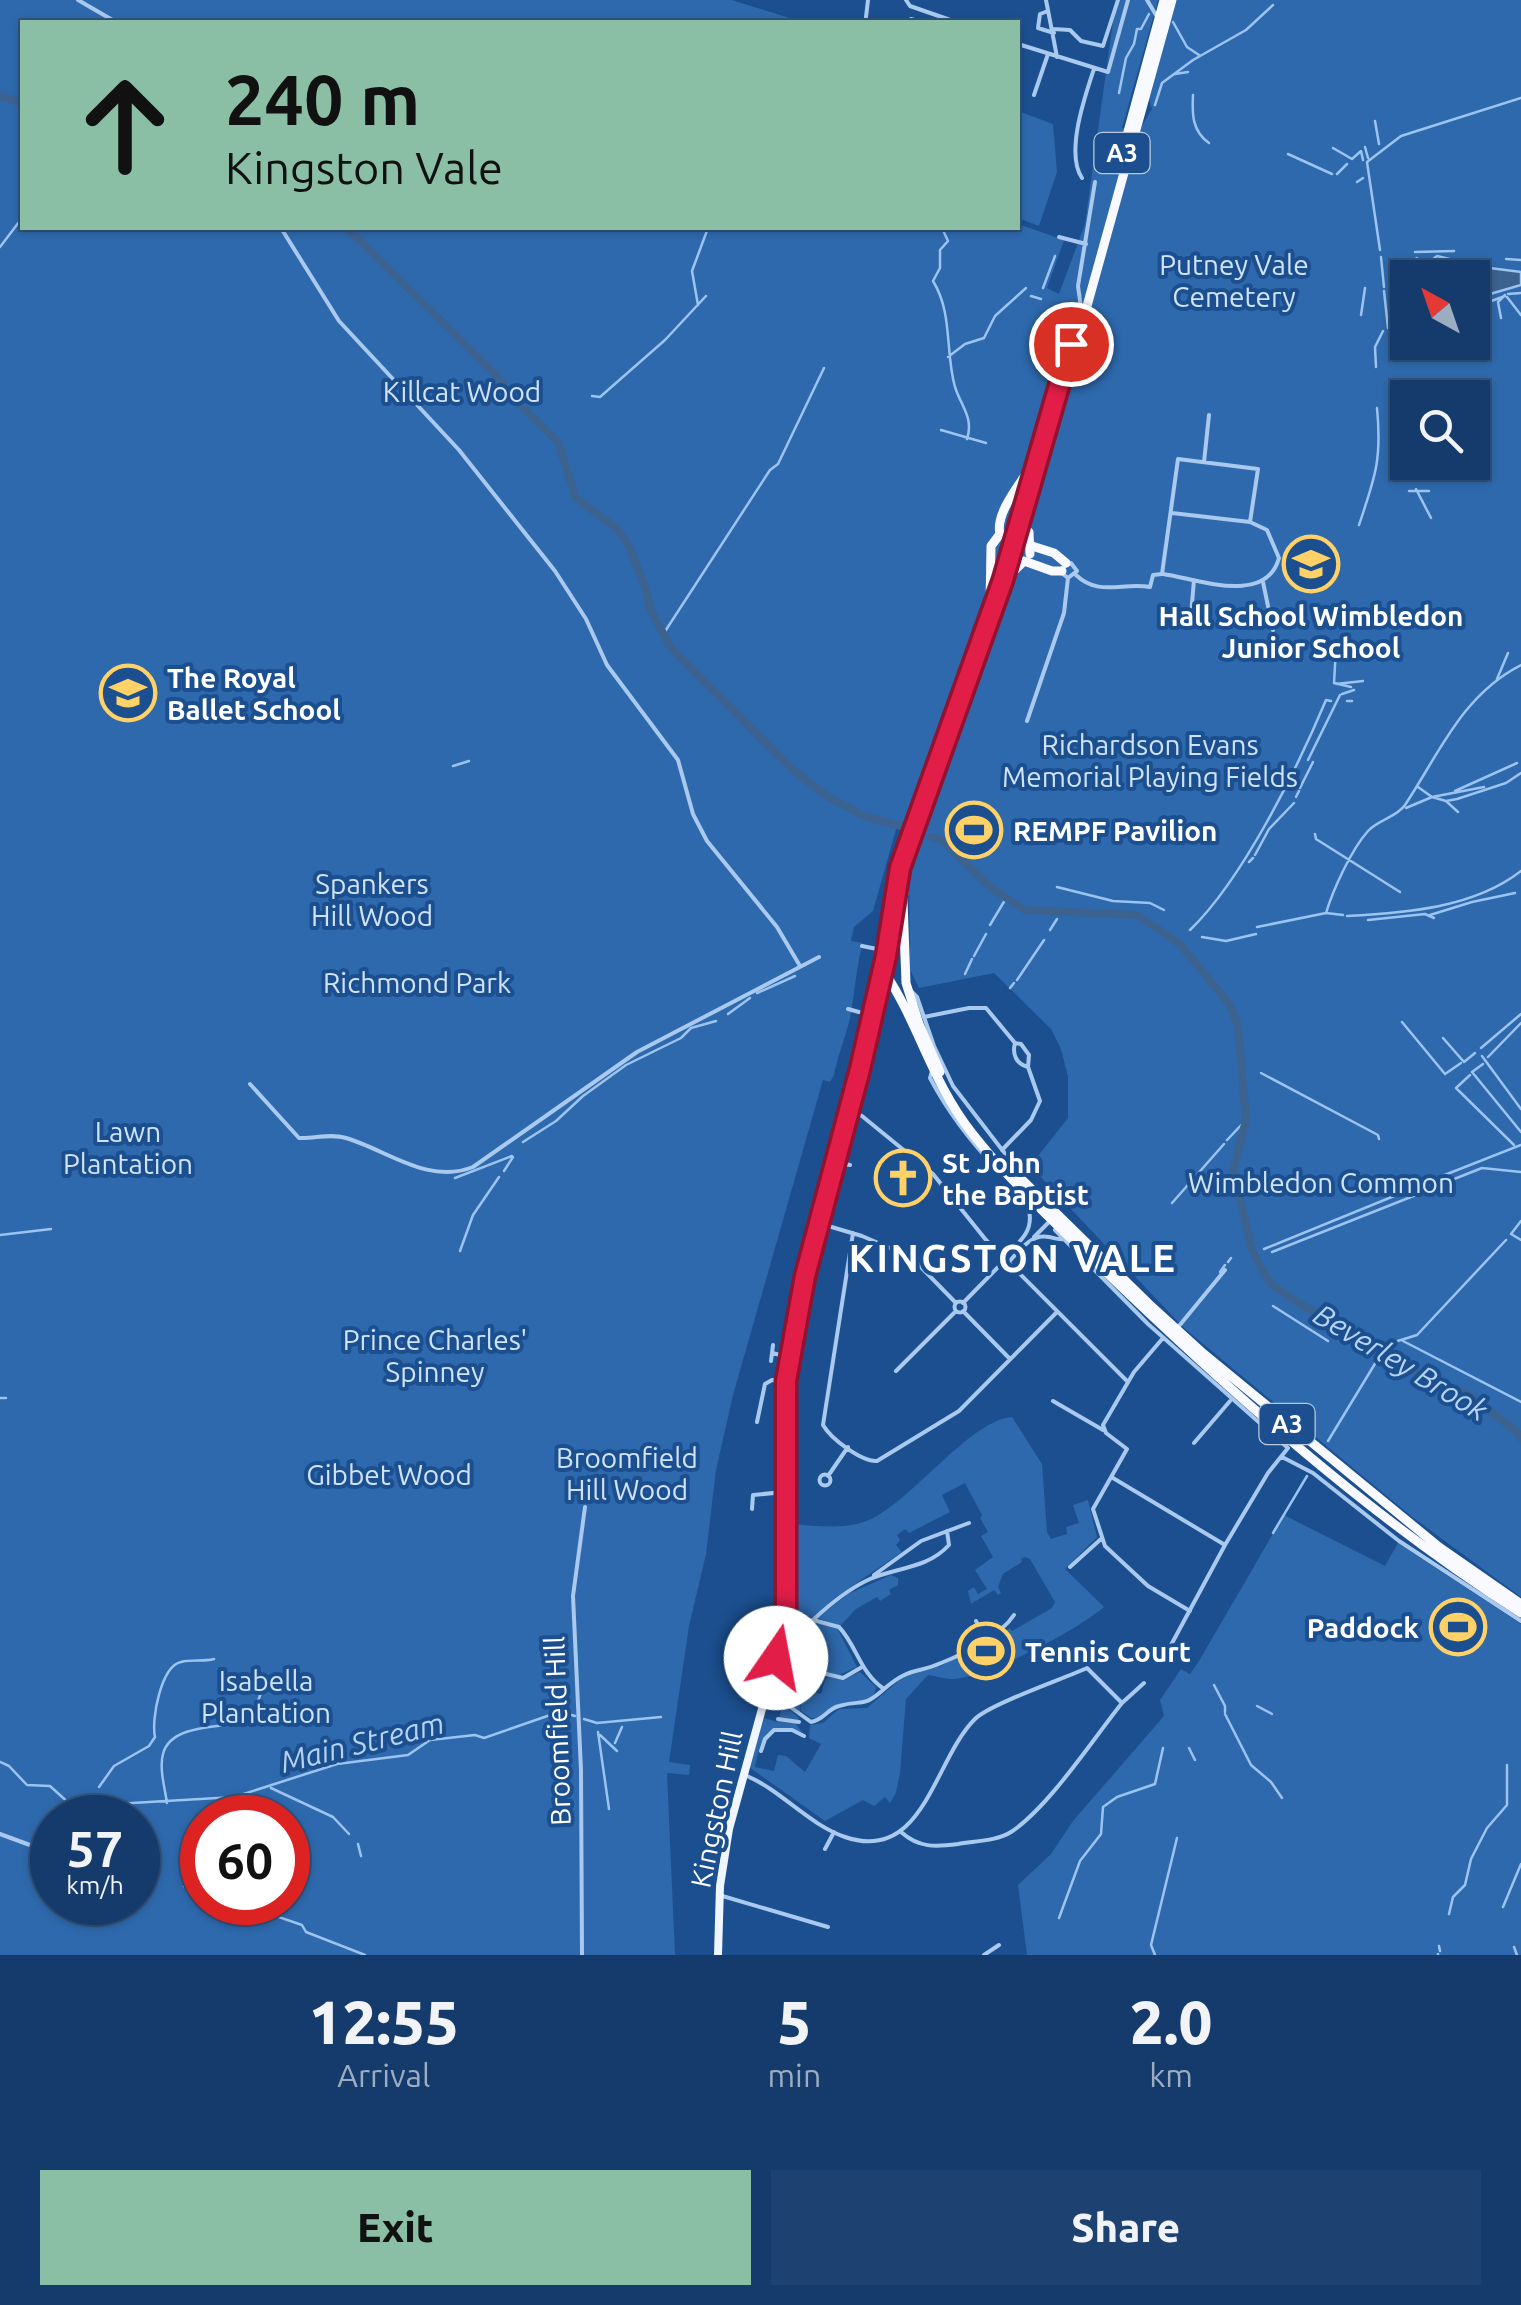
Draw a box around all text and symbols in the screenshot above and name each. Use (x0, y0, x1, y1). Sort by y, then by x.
icon: ahead (60, 60, 190, 190)
text: 240 m (225, 60, 420, 138)
road number: A3 (1094, 133, 1150, 173)
text: Kingston Vale (225, 142, 503, 193)
park label: Putney Vale Cemetery (1159, 249, 1309, 312)
north arrow (1390, 260, 1490, 360)
map controls (1390, 260, 1490, 480)
pin (1029, 302, 1114, 387)
icon: arrive (1044, 317, 1099, 372)
park label: Killcat Wood (383, 376, 541, 407)
button: search (1390, 380, 1490, 480)
school or university icon: Hall School Wimbledon Junior School (1281, 534, 1341, 594)
place label: Hall School Wimbledon Junior School (1159, 600, 1463, 663)
place label: The Royal Ballet School (167, 662, 341, 725)
school or university icon: The Royal Ballet School (98, 663, 158, 723)
park label: Richardson Evans Memorial Playing Fields (1002, 729, 1298, 792)
sports icon: REMPF Pavilion (944, 800, 1004, 860)
place label: REMPF Pavilion (1013, 815, 1217, 846)
park label: Spankers Hill Wood (311, 868, 433, 931)
park label: Richmond Park (323, 967, 511, 998)
park label: Lawn Plantation (63, 1116, 193, 1179)
place label: St John the Baptist (942, 1147, 1089, 1210)
church icon: St John the Baptist (873, 1148, 933, 1208)
park label: Wimbledon Common (1188, 1167, 1454, 1198)
district label: KINGSTON VALE (849, 1237, 1177, 1279)
water label: Beverley Brook (1308, 1297, 1495, 1428)
park label: Prince Charles' Spinney (343, 1324, 527, 1387)
road number: A3 (1260, 1404, 1314, 1444)
park label: Broomfield Hill Wood (556, 1442, 698, 1505)
park label: Gibbet Wood (306, 1459, 472, 1490)
sports icon: Paddock (1428, 1597, 1488, 1657)
position arrow (724, 1606, 828, 1710)
place label: Paddock (1307, 1612, 1419, 1643)
sports icon: Tennis Court (956, 1621, 1016, 1681)
street label: Broomfield Hill (538, 1636, 576, 1826)
place label: Tennis Court (1025, 1636, 1191, 1667)
park label: Isabella Plantation (201, 1665, 331, 1728)
water label: Main Stream (277, 1705, 447, 1779)
street label: Kingston Hill (684, 1728, 748, 1890)
speed limit sign: 60 (180, 1795, 310, 1925)
text: 57 (67, 1820, 123, 1876)
text: km/h (66, 1871, 124, 1899)
text: 12:55 (309, 1988, 459, 2055)
text: 5 (777, 1988, 811, 2055)
text: 2.0 (1130, 1988, 1212, 2055)
text: Arrival (337, 2057, 430, 2093)
text: min (768, 2057, 821, 2093)
text: km (1149, 2057, 1193, 2093)
button: Exit (40, 2170, 751, 2285)
button: Share (771, 2170, 1481, 2285)

